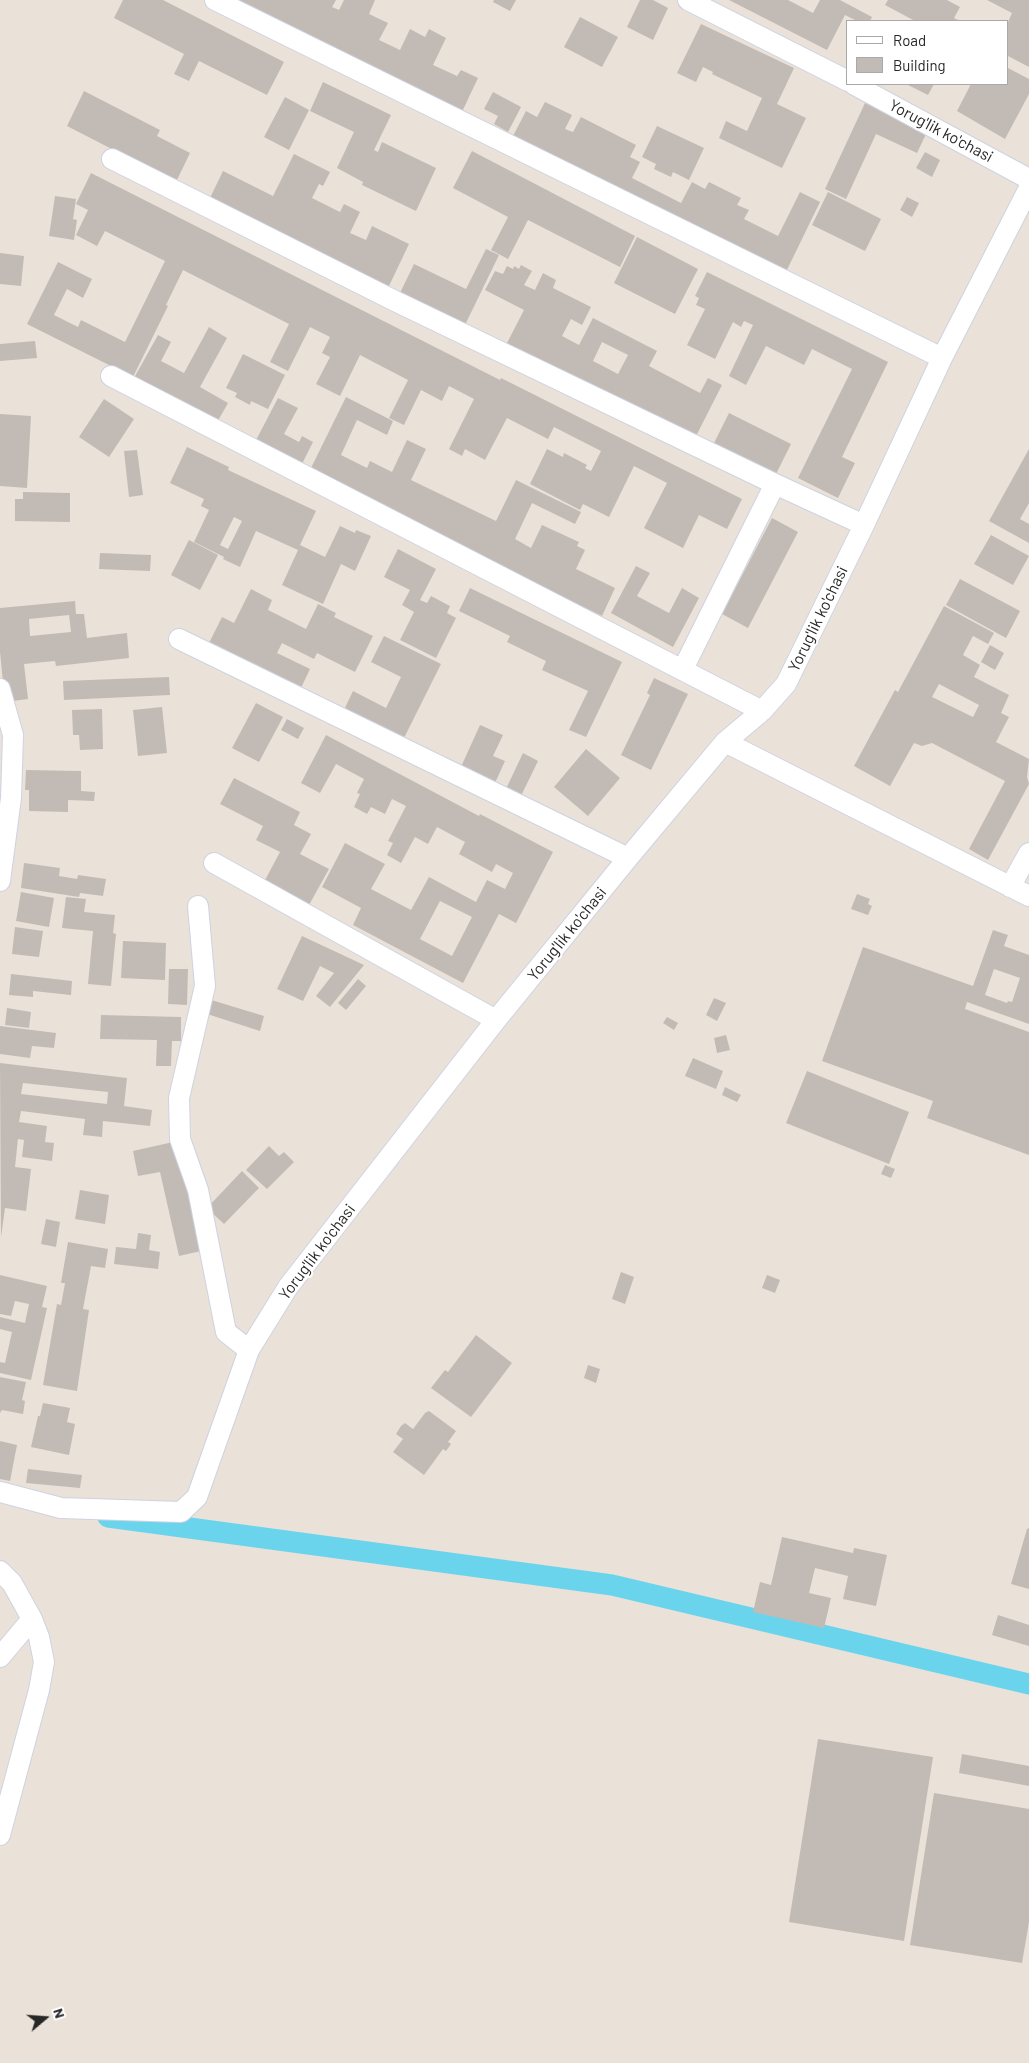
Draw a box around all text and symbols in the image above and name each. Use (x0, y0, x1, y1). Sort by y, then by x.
legend (846, 20, 1009, 85)
text: Road (893, 31, 926, 49)
text: Building (893, 56, 946, 74)
street label: Yorug'lik ko'chasi (886, 96, 996, 166)
street label: Yorug'lik ko'chasi (784, 563, 852, 675)
street label: Yorug'lik ko'chasi (523, 883, 611, 985)
street label: Yorug'lik ko'chasi (275, 1200, 359, 1304)
north arrow (20, 1993, 70, 2043)
text: N (50, 2006, 69, 2020)

